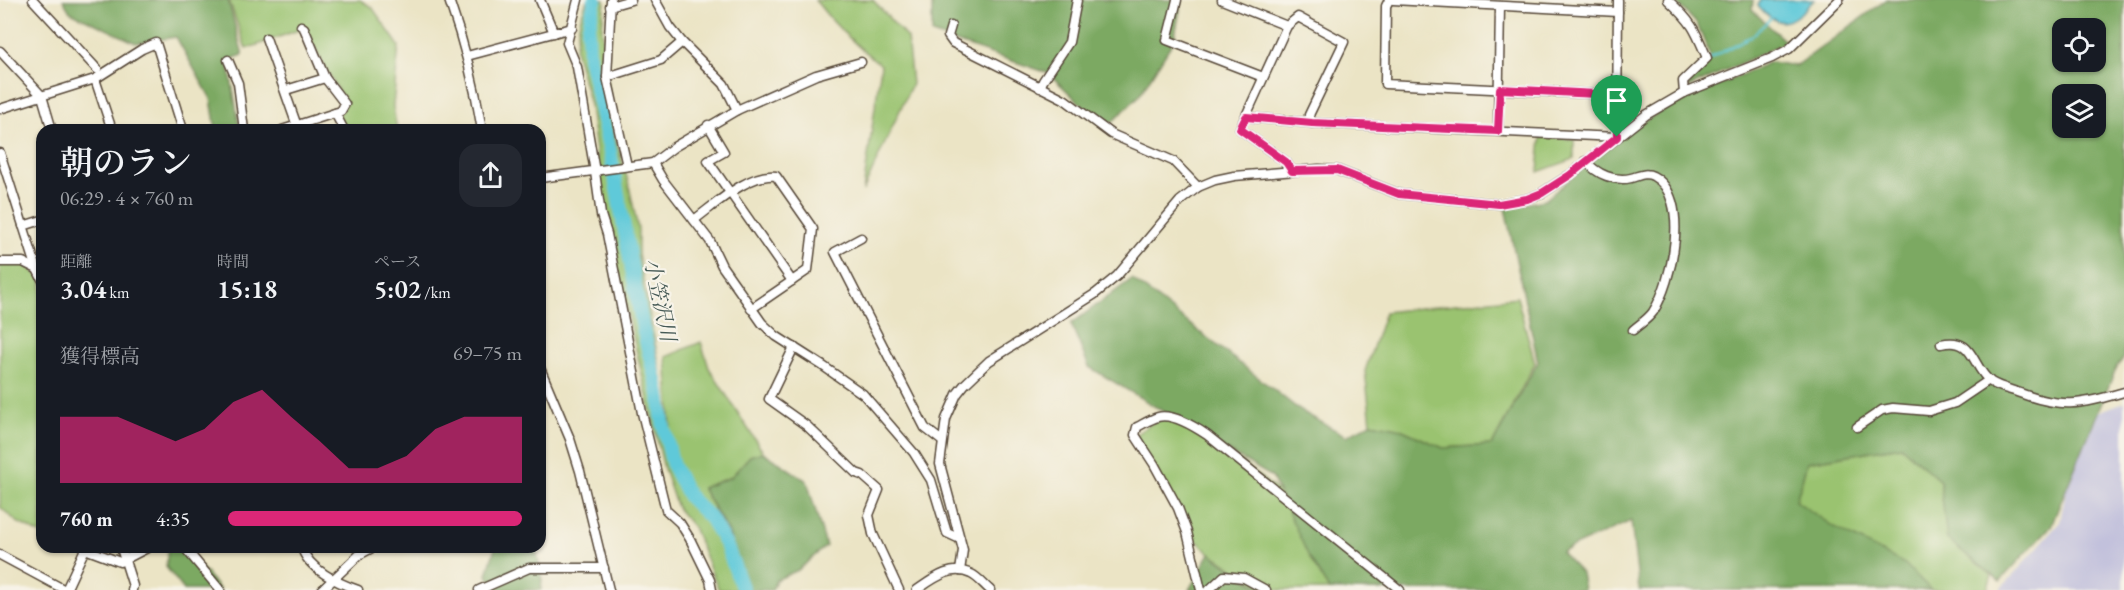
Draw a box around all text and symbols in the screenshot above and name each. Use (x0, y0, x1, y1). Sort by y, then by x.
map controls (2052, 18, 2106, 138)
button: locate (2052, 18, 2106, 72)
pin (1591, 75, 1642, 137)
icon: arrive (1600, 84, 1633, 117)
button: layers (2052, 84, 2106, 138)
text: 朝のラン (60, 141, 192, 184)
button: share (459, 144, 522, 207)
text: 06:29 · 4 × 760 m (60, 185, 193, 211)
text: 距離 (60, 251, 92, 272)
text: 時間 (217, 251, 249, 272)
text: ペース (374, 251, 421, 272)
water label: 小笠沢川 (639, 256, 683, 346)
text: 3.04 (60, 272, 106, 306)
text: 15:18 (217, 272, 277, 306)
text: 5:02 (374, 272, 421, 306)
text: km (106, 282, 129, 303)
text: /km (421, 282, 451, 303)
text: 69–75 m (453, 340, 522, 366)
text: 獲得標高 (60, 343, 140, 369)
text: 760 m (60, 506, 113, 532)
text: 4:35 (156, 506, 190, 532)

